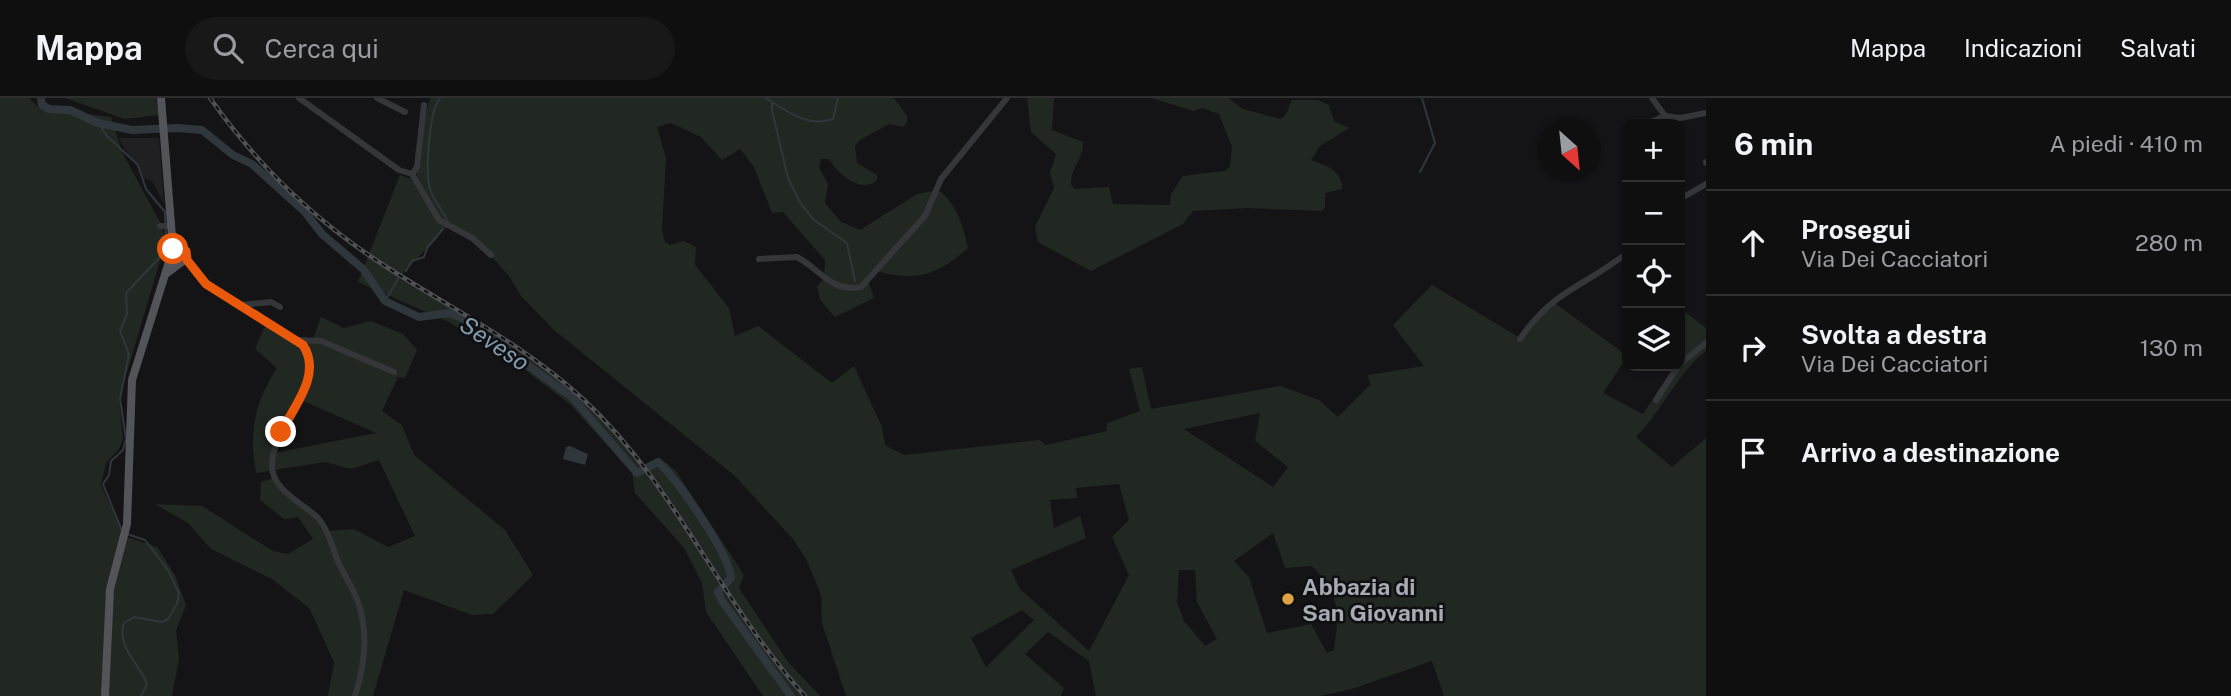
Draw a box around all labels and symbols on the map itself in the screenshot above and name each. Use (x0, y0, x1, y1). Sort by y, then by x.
north arrow (1538, 119, 1601, 182)
route start (157, 233, 188, 264)
water label: Seveso (455, 310, 535, 376)
route end (265, 416, 296, 447)
place label: Abbazia di San Giovanni (1302, 573, 1444, 626)
marker: Abbazia di San Giovanni (1280, 591, 1296, 607)

